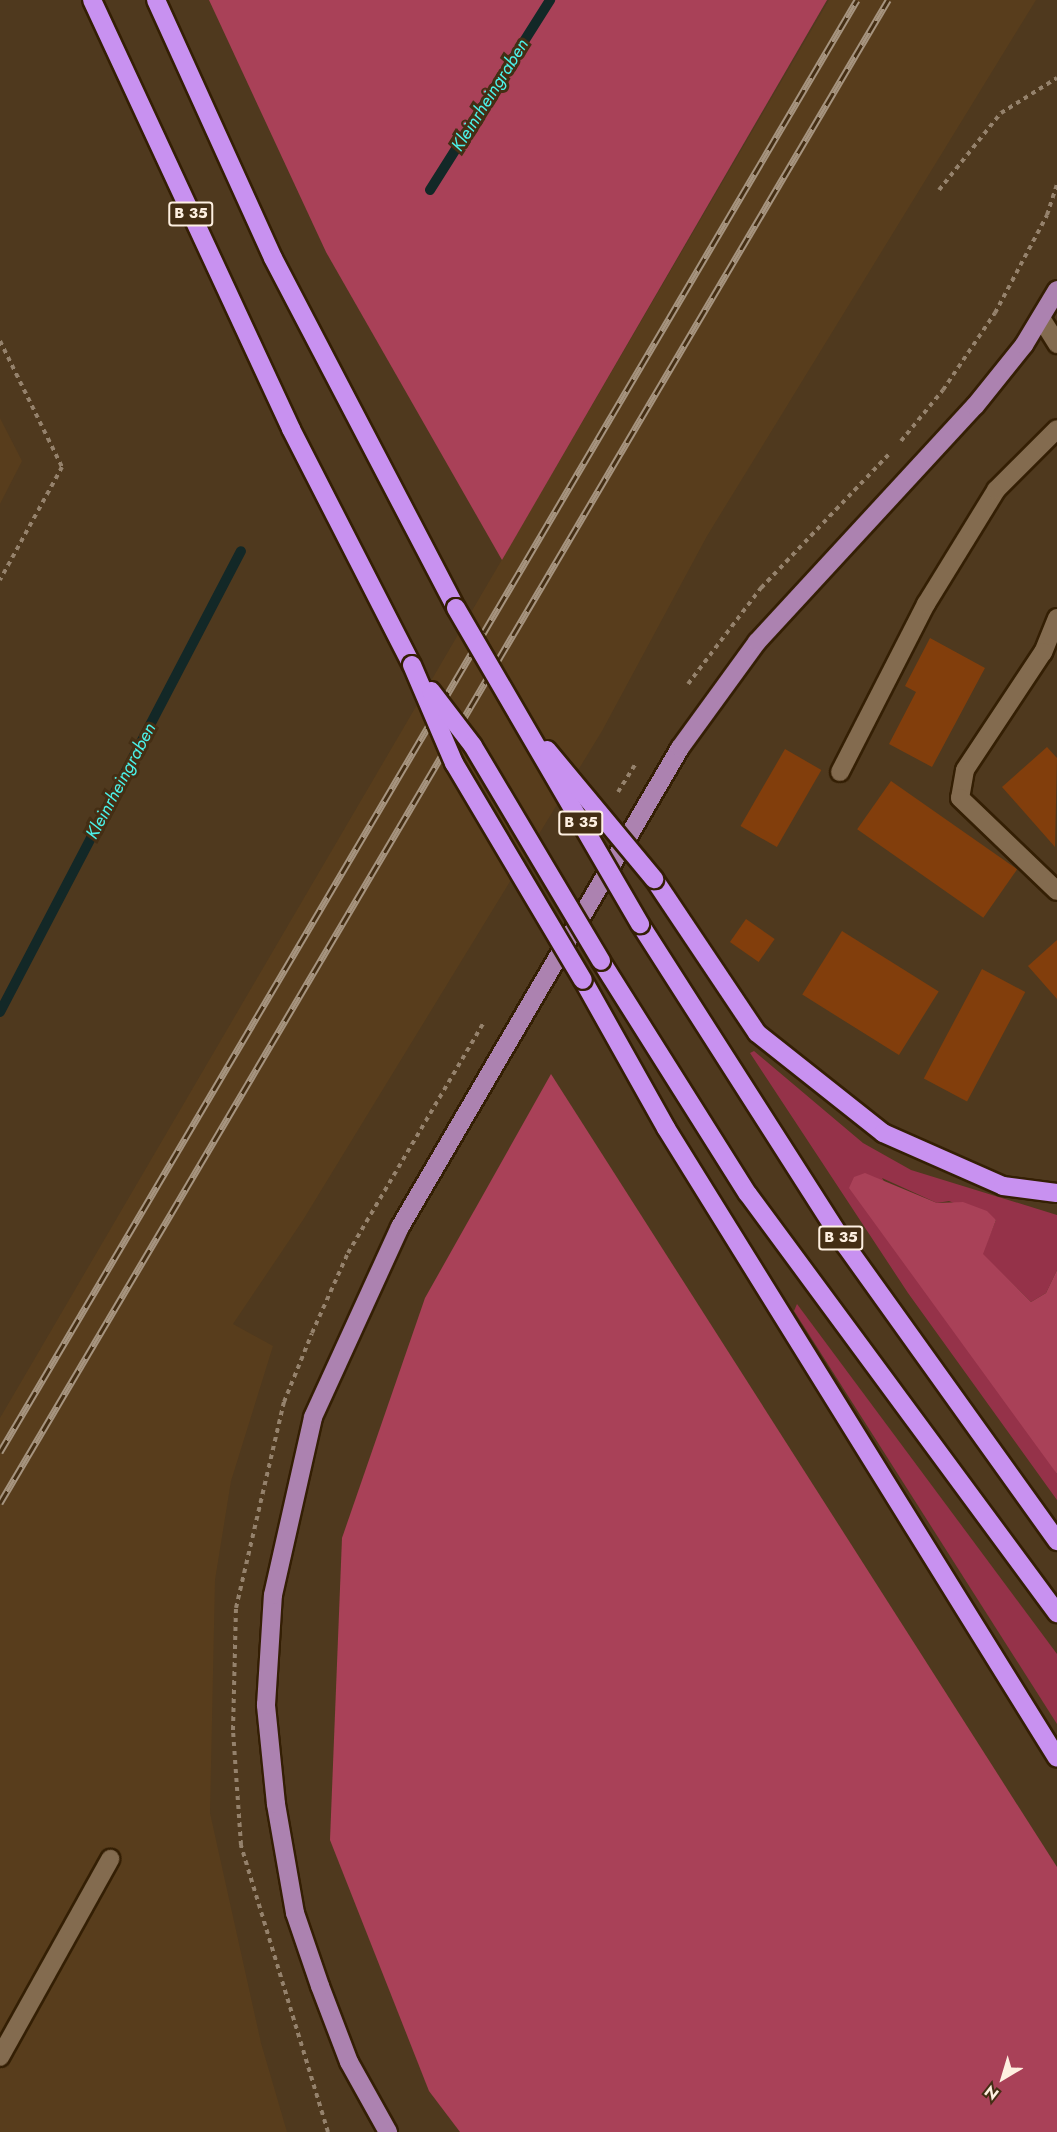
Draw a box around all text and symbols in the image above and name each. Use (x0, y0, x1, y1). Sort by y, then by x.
water label: Kleinrheingraben (447, 35, 533, 155)
road number: B 35 (167, 202, 215, 226)
water label: Kleinrheingraben (81, 719, 161, 843)
road number: B 35 (557, 811, 605, 835)
road number: B 35 (817, 1226, 865, 1250)
north arrow (973, 2048, 1033, 2108)
text: N (980, 2080, 1004, 2106)

